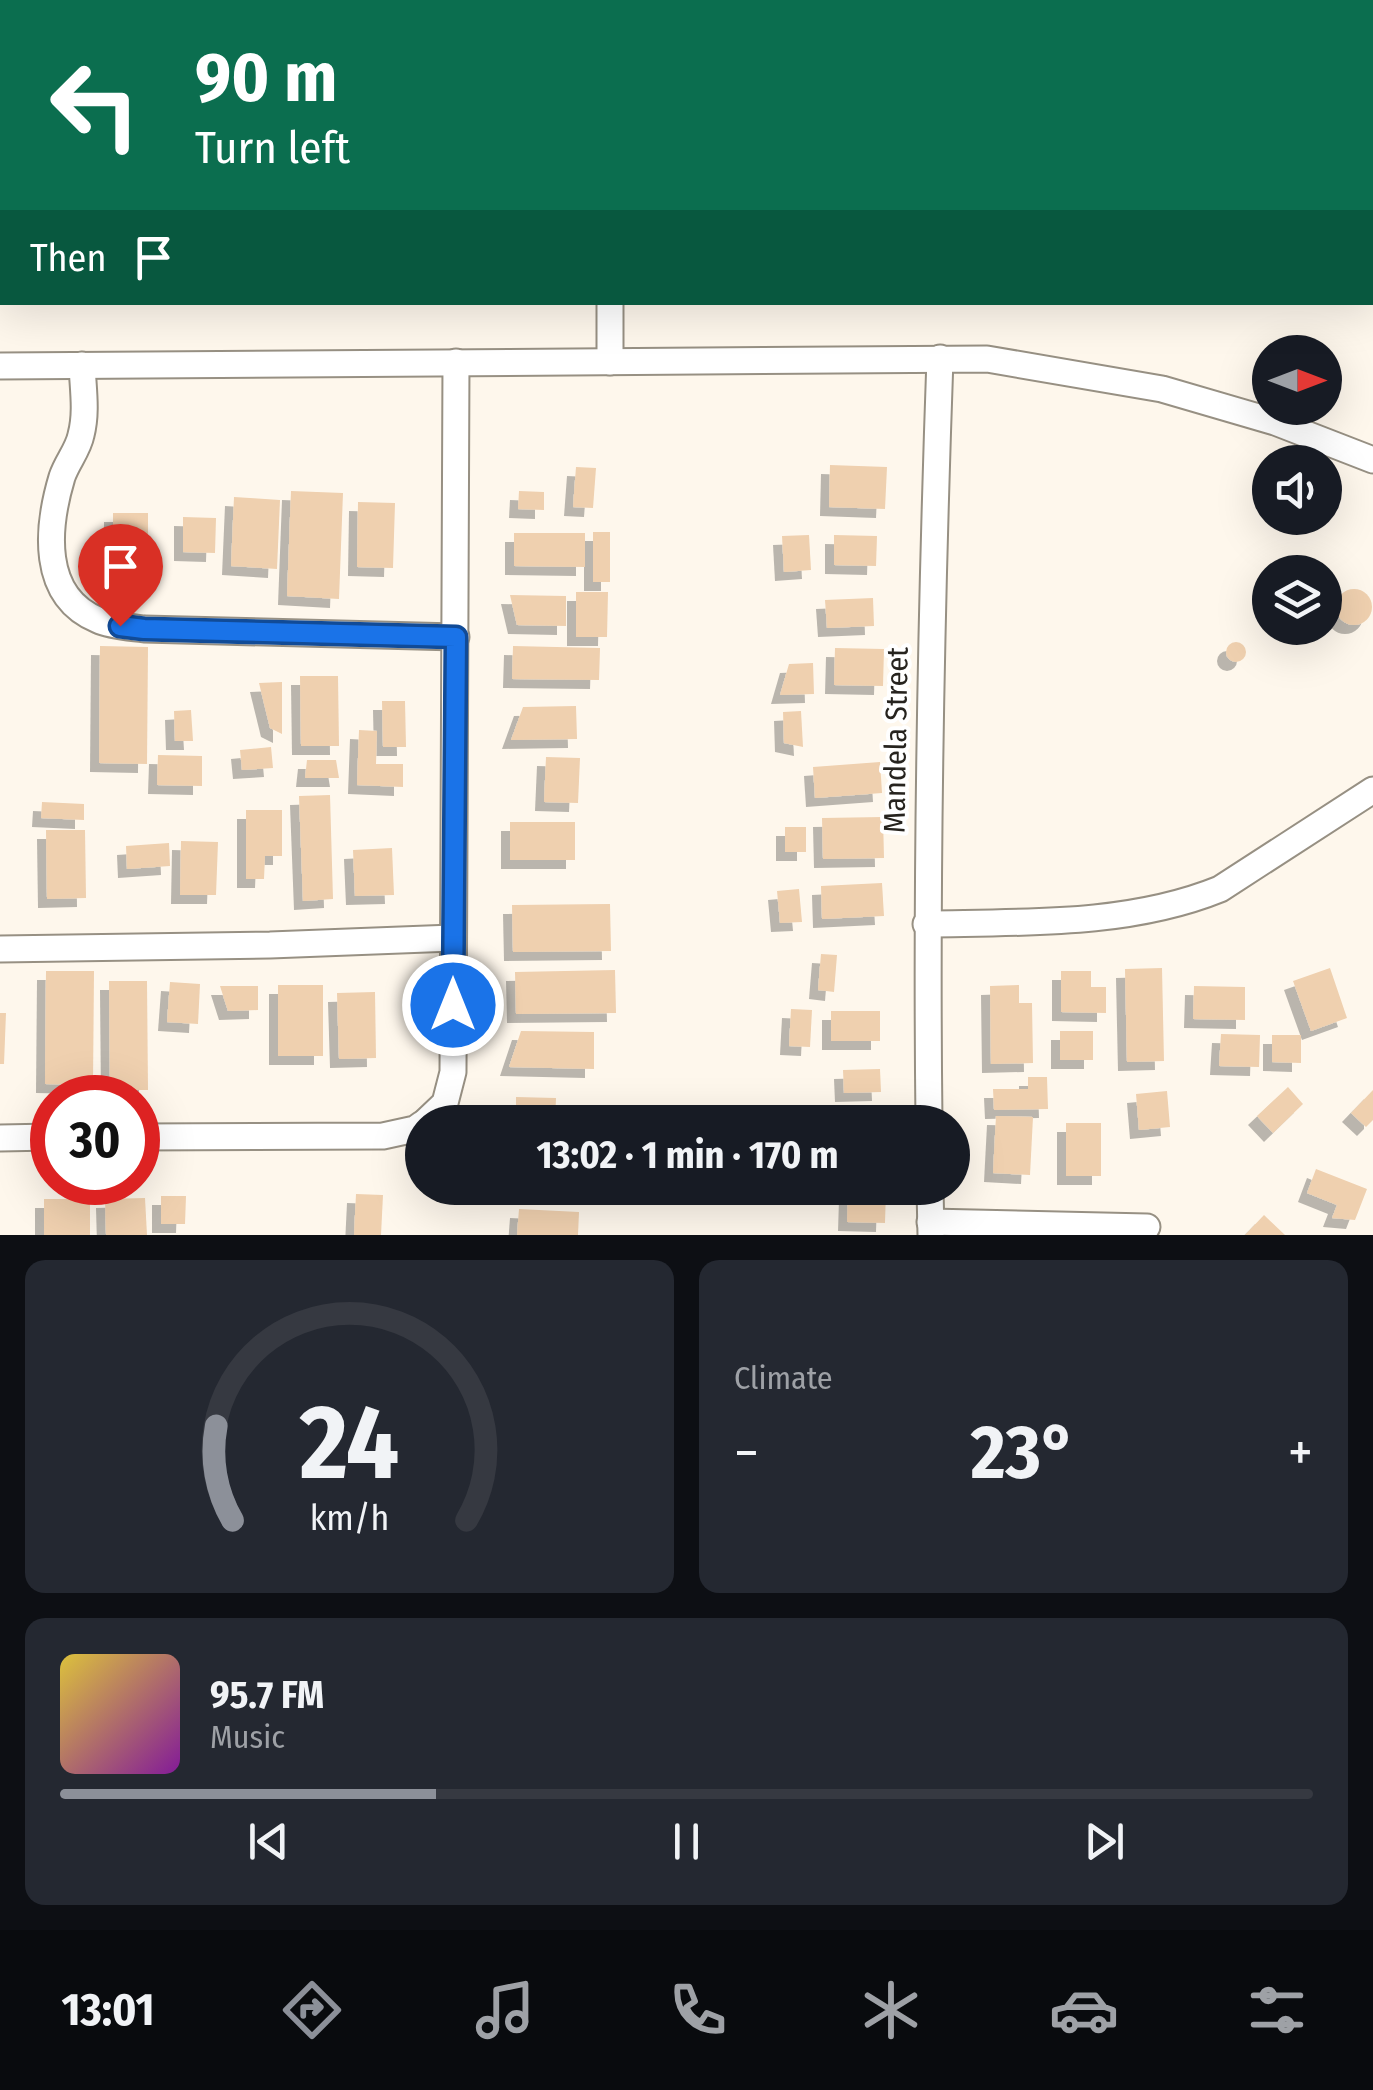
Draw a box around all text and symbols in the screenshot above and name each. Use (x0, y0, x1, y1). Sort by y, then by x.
text: 90 m (195, 36, 337, 120)
icon: left (30, 40, 160, 170)
text: Turn left (195, 121, 350, 175)
icon: arrive (126, 230, 181, 285)
text: Then (30, 235, 106, 281)
north arrow (1252, 335, 1342, 425)
map controls (1252, 335, 1342, 645)
button: sound (1252, 445, 1342, 535)
pin (78, 524, 163, 627)
icon: arrive (93, 539, 148, 594)
button: layers (1252, 555, 1342, 645)
street label: Mandela Street (876, 646, 916, 833)
position arrow (401, 953, 505, 1057)
speed limit sign: 30 (30, 1075, 160, 1205)
text: 13:02 · 1 min · 170 m (536, 1132, 839, 1178)
text: Climate (734, 1359, 833, 1397)
text: 24 (299, 1381, 399, 1506)
text: 23° (971, 1408, 1076, 1498)
text: − (734, 1420, 759, 1486)
text: + (1288, 1420, 1313, 1486)
text: km/h (310, 1497, 389, 1539)
text: 95.7 FM (210, 1672, 324, 1718)
text: Music (210, 1718, 285, 1756)
icon: previous (241, 1814, 296, 1869)
icon: pause (659, 1814, 714, 1869)
icon: next (1077, 1814, 1132, 1869)
icon: directions (277, 1975, 347, 2045)
icon: music (470, 1975, 540, 2045)
icon: phone (663, 1975, 733, 2045)
icon: climate (856, 1975, 926, 2045)
icon: car (1049, 1975, 1119, 2045)
icon: filters (1242, 1975, 1312, 2045)
text: 13:01 (61, 1983, 155, 2037)

